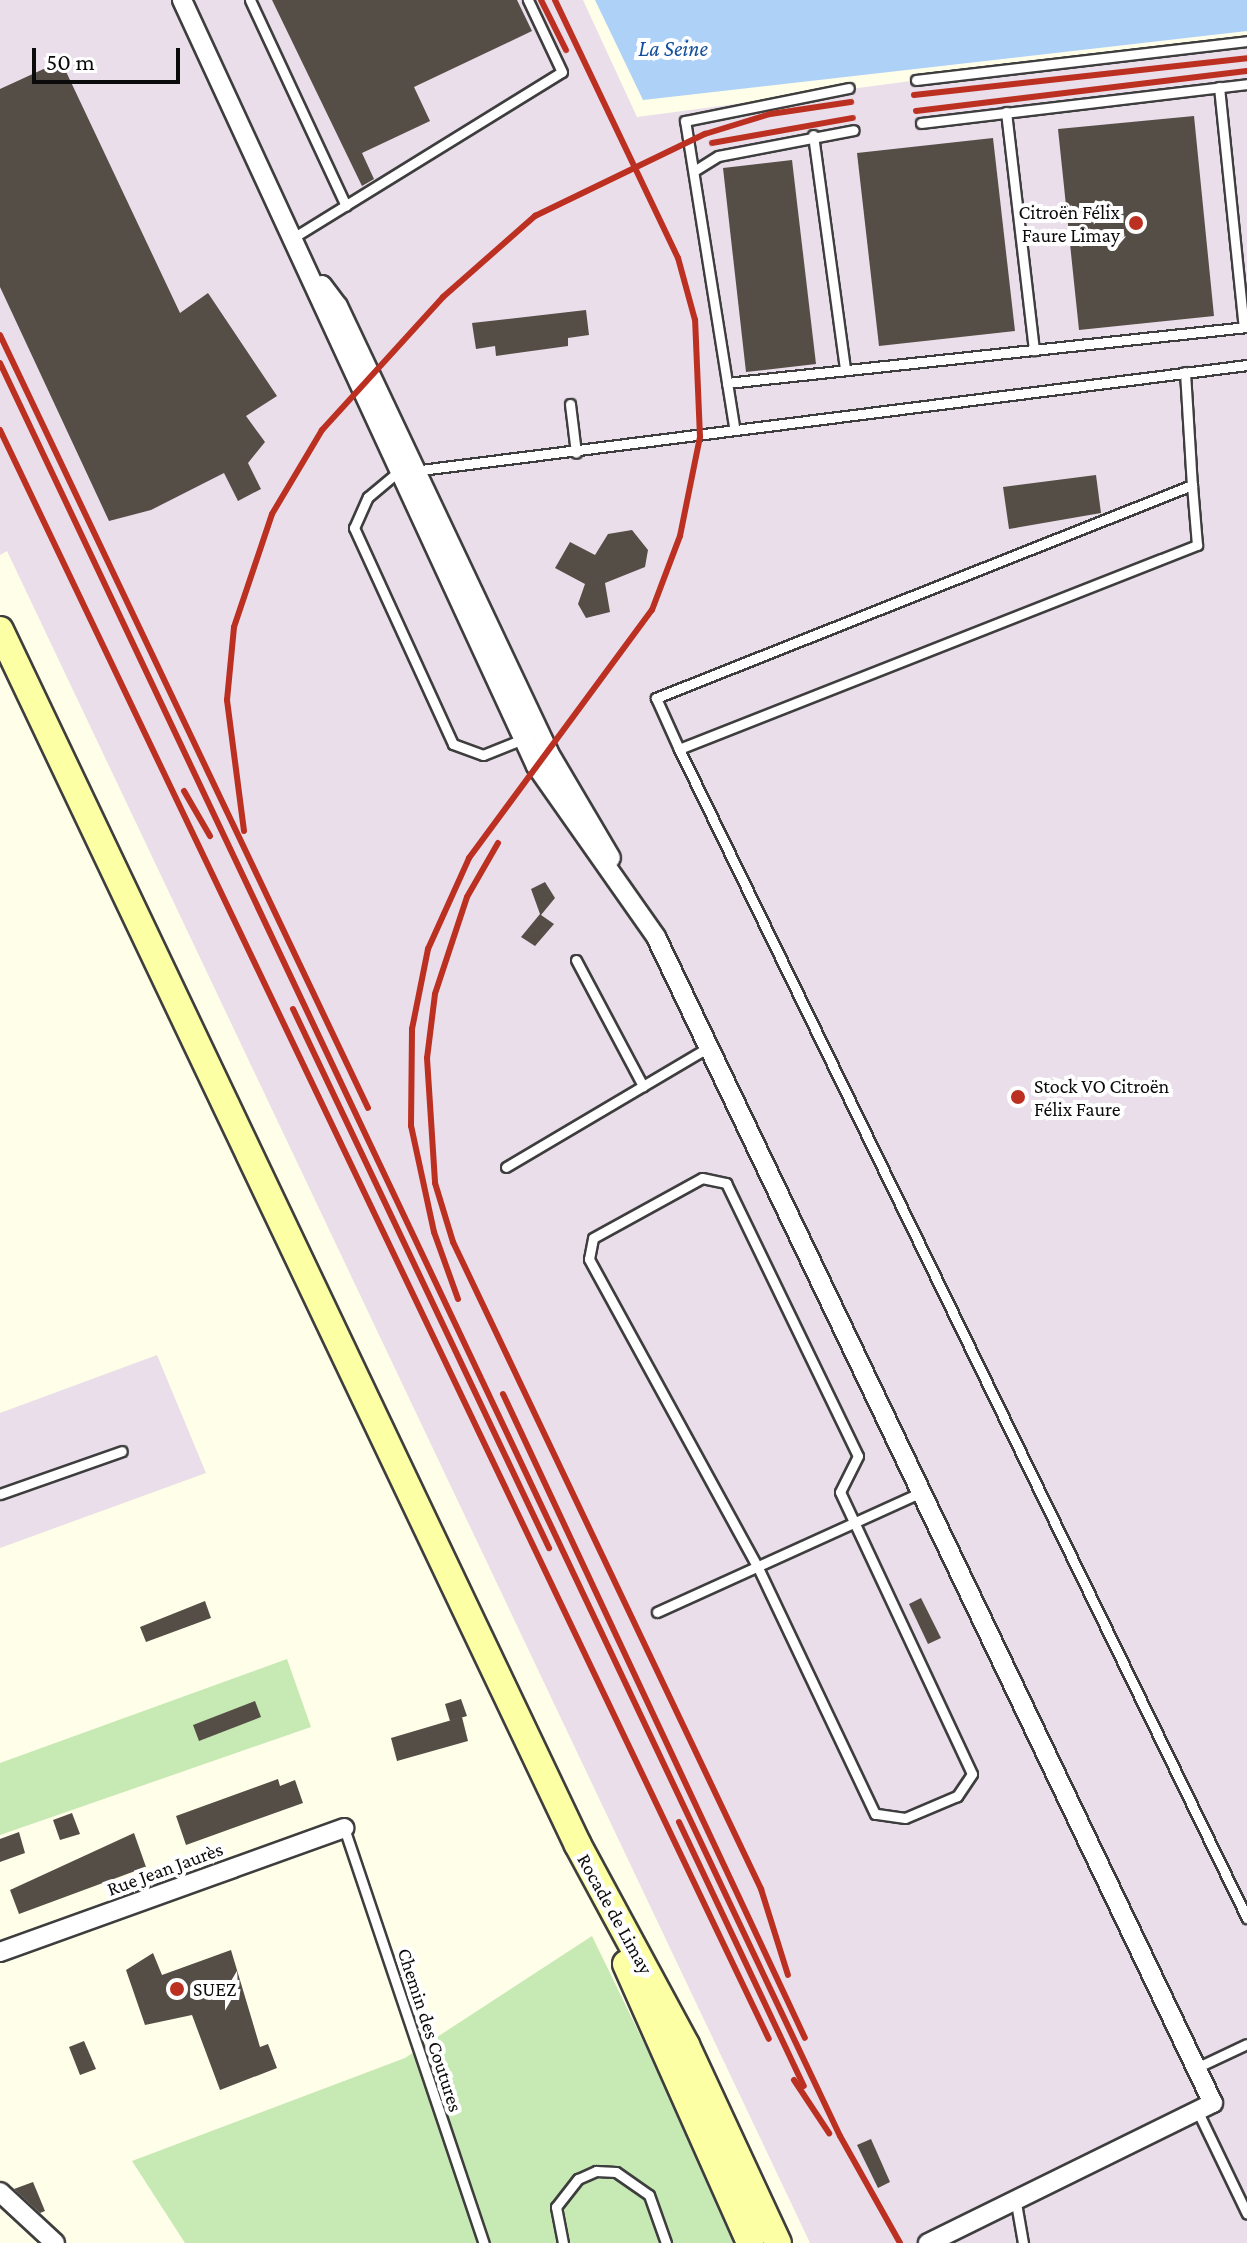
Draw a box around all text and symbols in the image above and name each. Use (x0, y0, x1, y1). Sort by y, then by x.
scale bar (36, 32, 184, 82)
water label: La Seine (638, 36, 708, 62)
text: 50 m (46, 48, 95, 75)
place label: Citroën Félix Faure Limay (1018, 200, 1120, 247)
marker: Citroën Félix Faure Limay (1127, 214, 1145, 232)
place label: Stock VO Citroën Félix Faure (1034, 1074, 1169, 1121)
marker: Stock VO Citroën Félix Faure (1009, 1088, 1027, 1106)
street label: Rue Jean Jaurès (104, 1837, 226, 1901)
street label: Rocade de Limay (572, 1850, 658, 1978)
street label: Chemin des Coutures (392, 1945, 468, 2115)
place label: SUEZ (193, 1977, 236, 2001)
marker: SUEZ (168, 1980, 186, 1998)

